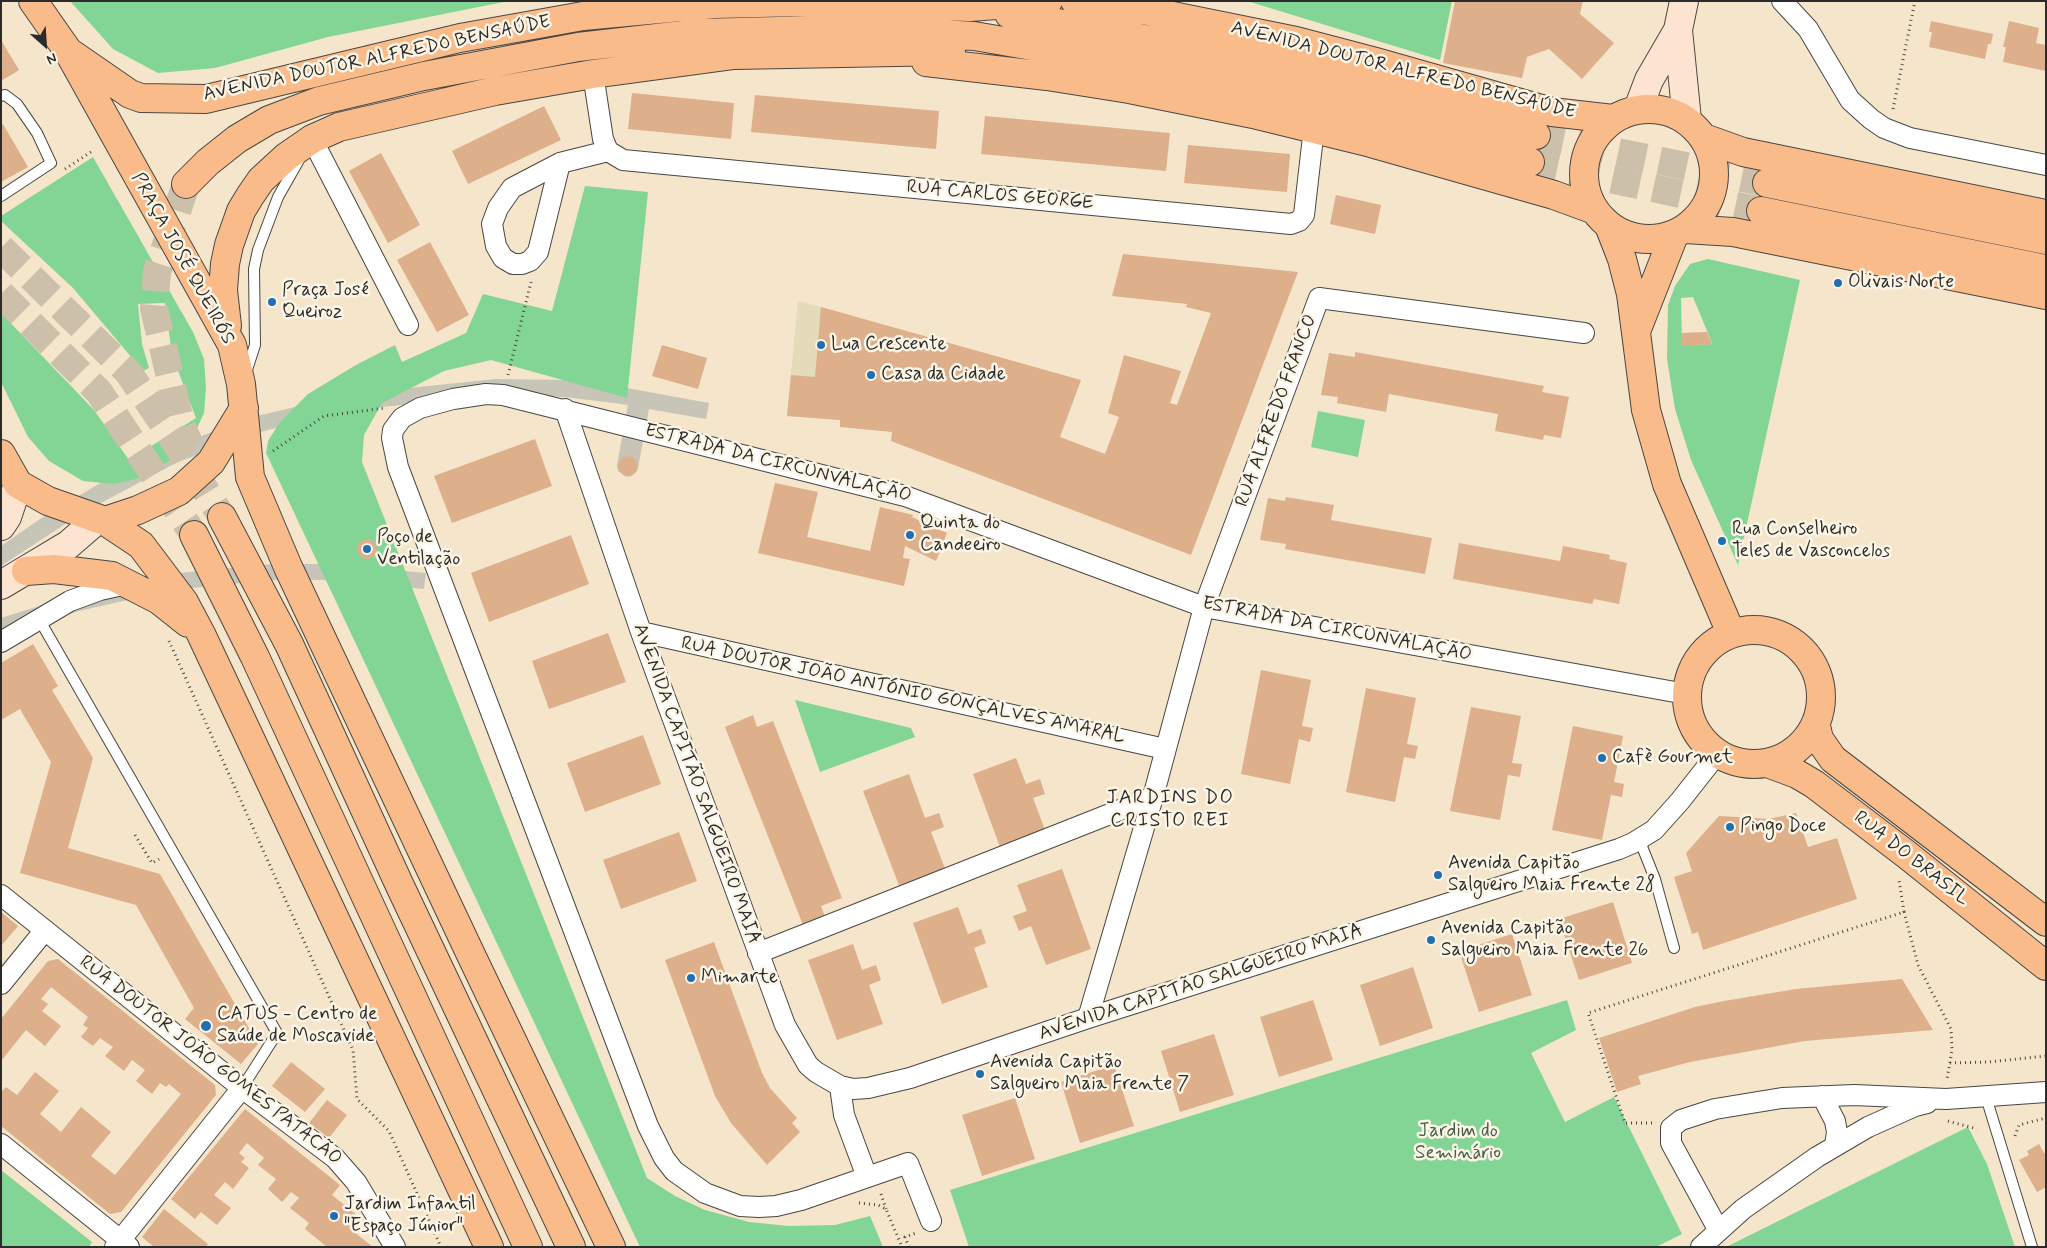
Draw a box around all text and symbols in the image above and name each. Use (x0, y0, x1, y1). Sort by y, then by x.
street label: AVENIDA DOUTOR ALFREDO BENSAÚDE (201, 11, 553, 107)
street label: AVENIDA DOUTOR ALFREDO BENSAÚDE (1228, 17, 1578, 125)
north arrow (20, 20, 70, 70)
text: N (43, 48, 60, 69)
street label: PRAÇA JOSÉ QUEIRÓS (125, 169, 239, 349)
street label: RUA CARLOS GEORGE (906, 176, 1094, 216)
place label: Olivais Norte (1848, 272, 1954, 294)
marker: Olivais Norte (1832, 277, 1844, 289)
place label: Praça José Queiroz (282, 280, 369, 324)
marker: Praça José Queiroz (266, 296, 278, 308)
street label: RUA ALFREDO FRANCO (1232, 312, 1322, 510)
place label: Lua Crescente (831, 334, 946, 356)
marker: Lua Crescente (815, 339, 827, 351)
place label: Casa da Cidade (881, 364, 1006, 386)
marker: Casa da Cidade (865, 369, 877, 381)
street label: ESTRADA DA CIRCUNVALAÇÃO (642, 420, 914, 508)
place label: Quinta do Candeeiro (920, 513, 1001, 557)
place label: Rua Conselheiro Teles de Vasconcelos (1732, 519, 1890, 563)
place label: Poço de Ventilação (377, 527, 460, 571)
marker: Quinta do Candeeiro (904, 529, 916, 541)
marker: Rua Conselheiro Teles de Vasconcelos (1716, 535, 1728, 547)
marker: Poço de Ventilação (361, 543, 373, 555)
street label: ESTRADA DA CIRCUNVALAÇÃO (1200, 593, 1474, 667)
street label: AVENIDA CAPITÃO SALGUEIRO MAIA (627, 621, 765, 947)
street label: RUA DOUTOR JOÃO ANTÓNIO GONÇALVES AMARAL (679, 633, 1127, 749)
place label: Cafè Gourmet (1612, 747, 1733, 769)
marker: Cafè Gourmet (1596, 752, 1608, 764)
district label: JARDINS DO CRISTO REI (1105, 787, 1235, 834)
street label: RUA DO BRASIL (1849, 807, 1973, 911)
place label: Pingo Doce (1740, 816, 1826, 838)
marker: Pingo Doce (1724, 821, 1736, 833)
place label: Avenida Capitão Salgueiro Maia Frente 28 (1448, 853, 1655, 897)
marker: Avenida Capitão Salgueiro Maia Frente 28 (1432, 869, 1444, 881)
place label: Avenida Capitão Salgueiro Maia Frente 26 (1441, 918, 1648, 962)
street label: AVENIDA CAPITÃO SALGUEIRO MAIA (1036, 920, 1366, 1046)
marker: Avenida Capitão Salgueiro Maia Frente 26 (1425, 934, 1437, 946)
street label: RUA DOUTOR JOÃO GOMES PATACÃO (74, 951, 346, 1171)
place label: Mimarte (701, 967, 778, 989)
marker: Mimarte (685, 972, 697, 984)
place label: CATUS - Centro de Saúde de Moscavide (217, 1004, 377, 1048)
marker: CATUS - Centro de Saúde de Moscavide (199, 1019, 213, 1033)
place label: Avenida Capitão Salgueiro Maia Frente 7 (990, 1052, 1189, 1096)
marker: Avenida Capitão Salgueiro Maia Frente 7 (974, 1068, 986, 1080)
park label: Jardim do Seminário (1415, 1121, 1501, 1165)
place label: Jardim Infantil "Espaço Júnior" (344, 1194, 476, 1238)
marker: Jardim Infantil "Espaço Júnior" (328, 1210, 340, 1222)

